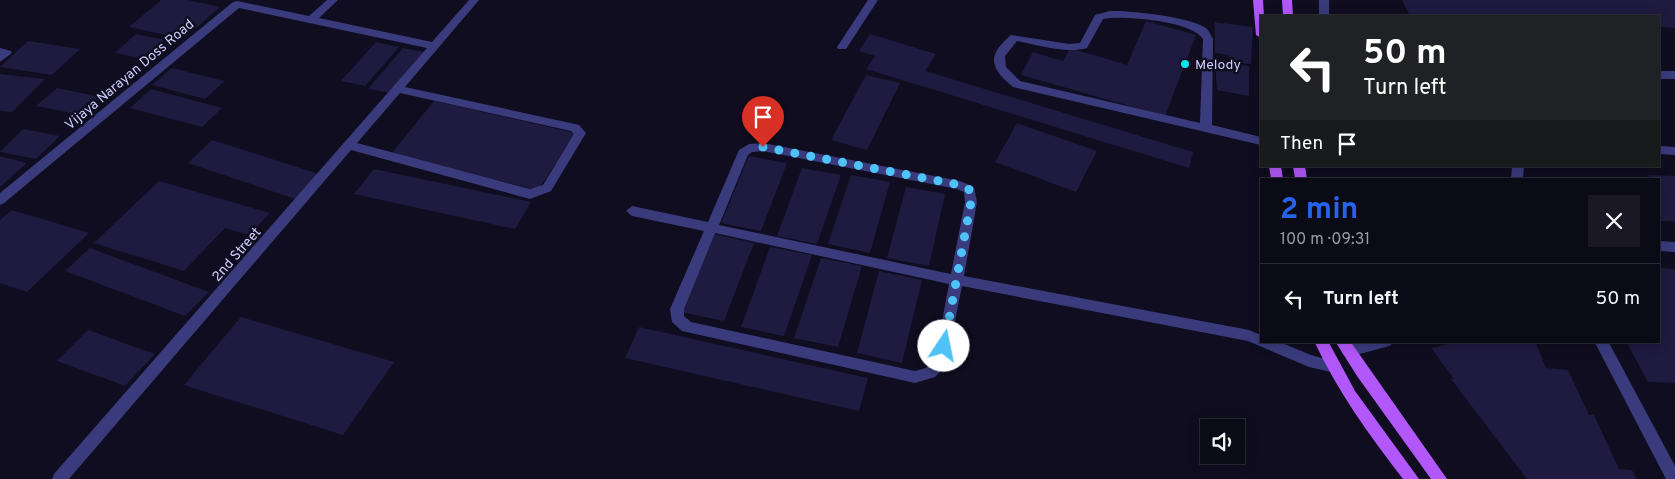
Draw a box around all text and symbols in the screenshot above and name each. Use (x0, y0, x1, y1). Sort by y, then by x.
street label: Vijaya Narayan Doss Road (62, 16, 198, 134)
text: 50 m (1363, 32, 1447, 76)
icon: left (1280, 35, 1345, 100)
place label: Melody (1195, 57, 1241, 74)
marker: Melody (1179, 58, 1191, 70)
text: Turn left (1363, 75, 1446, 102)
pin (742, 96, 784, 147)
icon: arrive (749, 103, 777, 131)
icon: arrive (1333, 130, 1361, 158)
text: Then (1280, 132, 1323, 156)
text: 2 min (1280, 192, 1358, 229)
button: close (1588, 195, 1640, 247)
street label: 2nd Street (209, 224, 265, 286)
text: 100 m · 09:31 (1280, 230, 1370, 250)
icon: left (1280, 285, 1308, 313)
text: Turn left (1323, 287, 1399, 311)
text: 50 m (1595, 287, 1640, 311)
position arrow (917, 319, 969, 371)
map controls (1200, 419, 1245, 464)
button: sound (1200, 419, 1245, 464)

